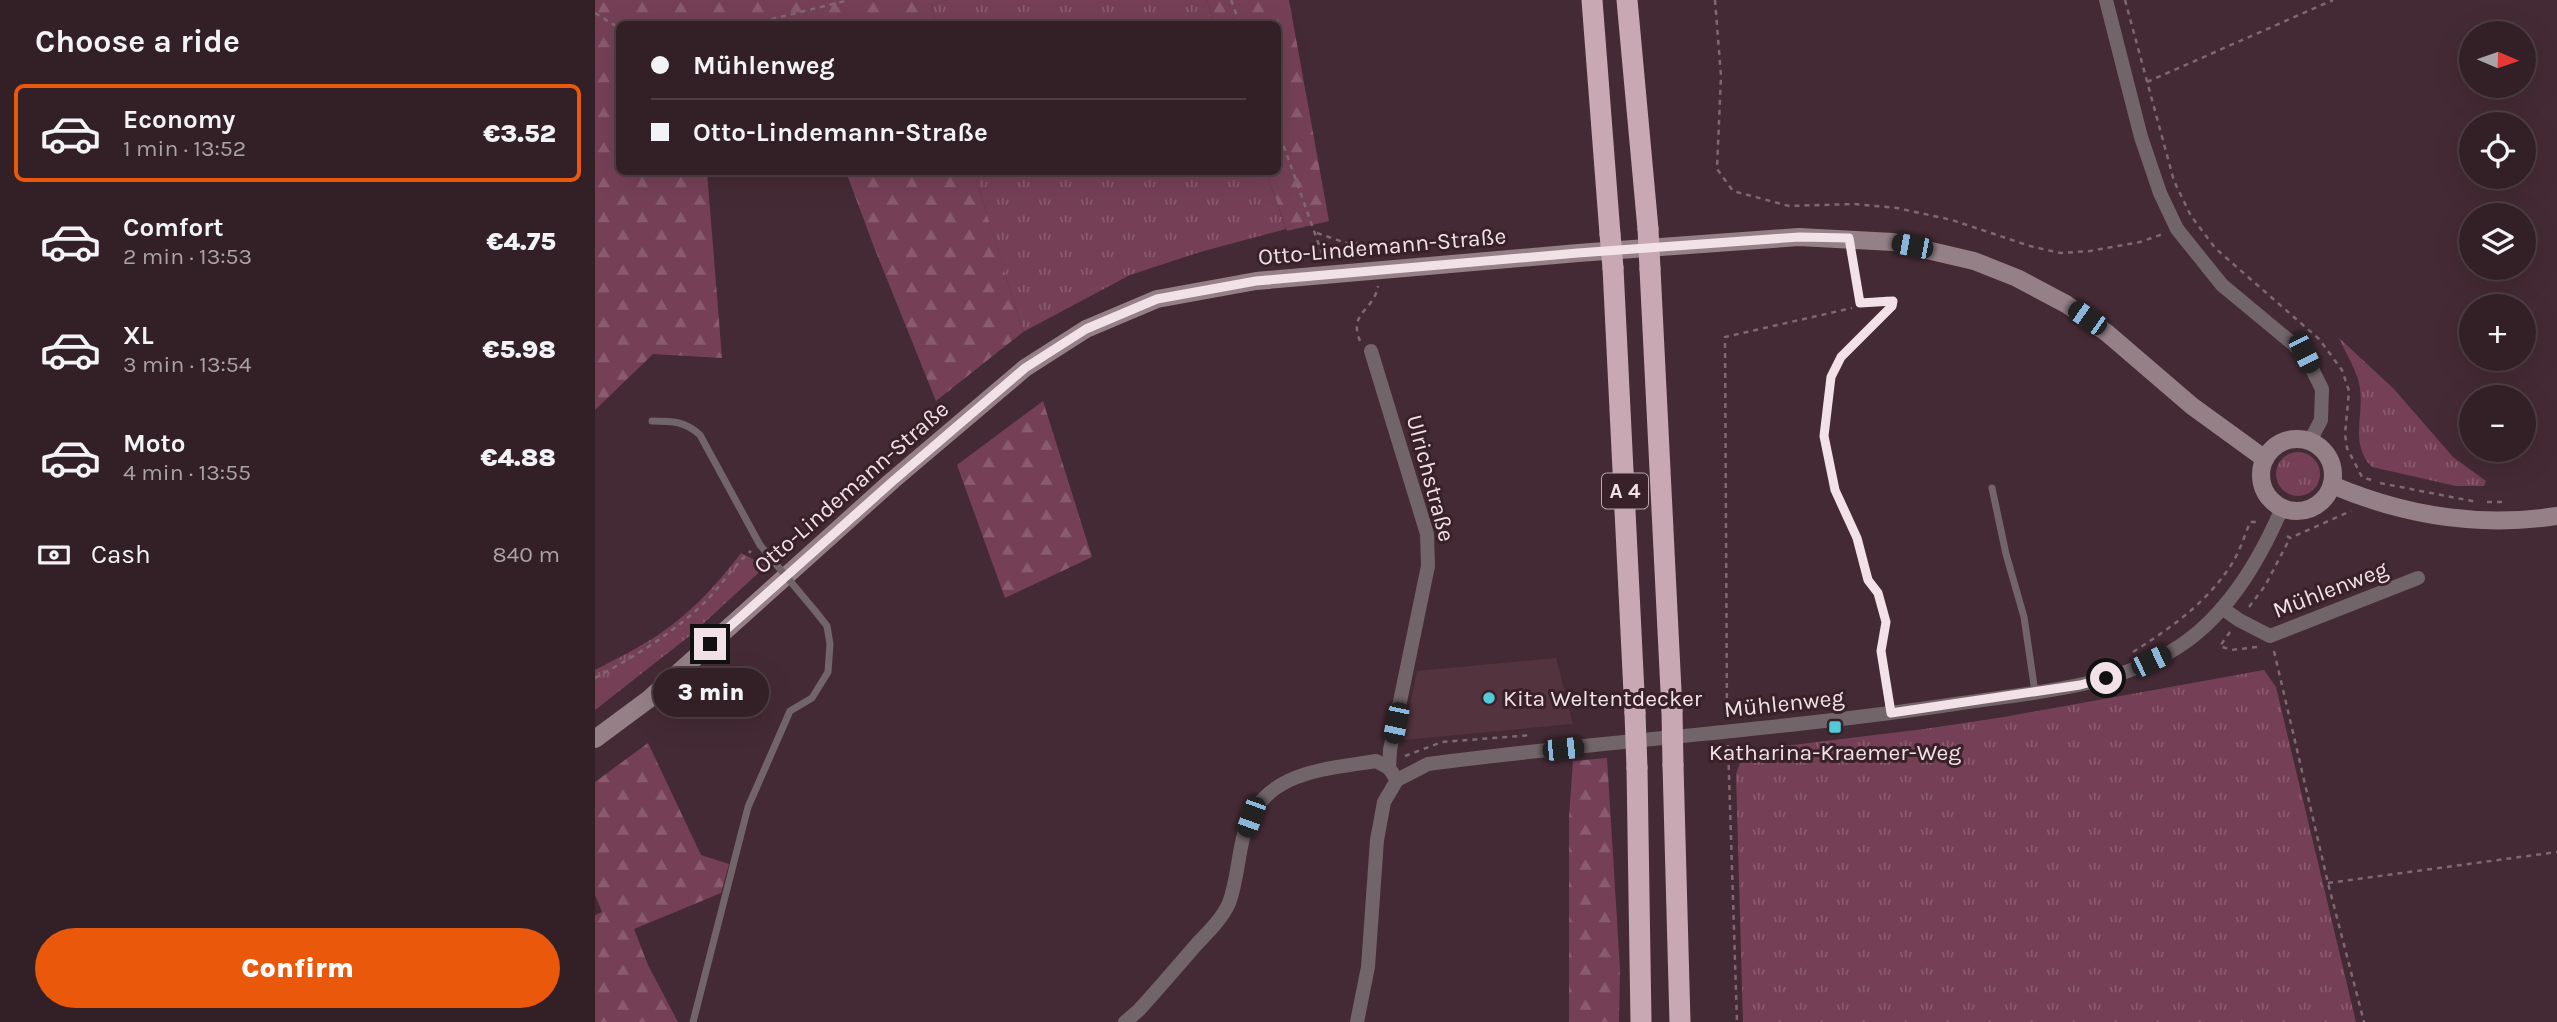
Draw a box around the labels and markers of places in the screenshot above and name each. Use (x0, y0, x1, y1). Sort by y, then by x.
place label: Kita Weltentdecker (1503, 685, 1703, 712)
marker: Kita Weltentdecker (1481, 690, 1497, 706)
marker: Katharina-Kraemer-Weg (1827, 719, 1843, 735)
place label: Katharina-Kraemer-Weg (1709, 739, 1961, 766)

